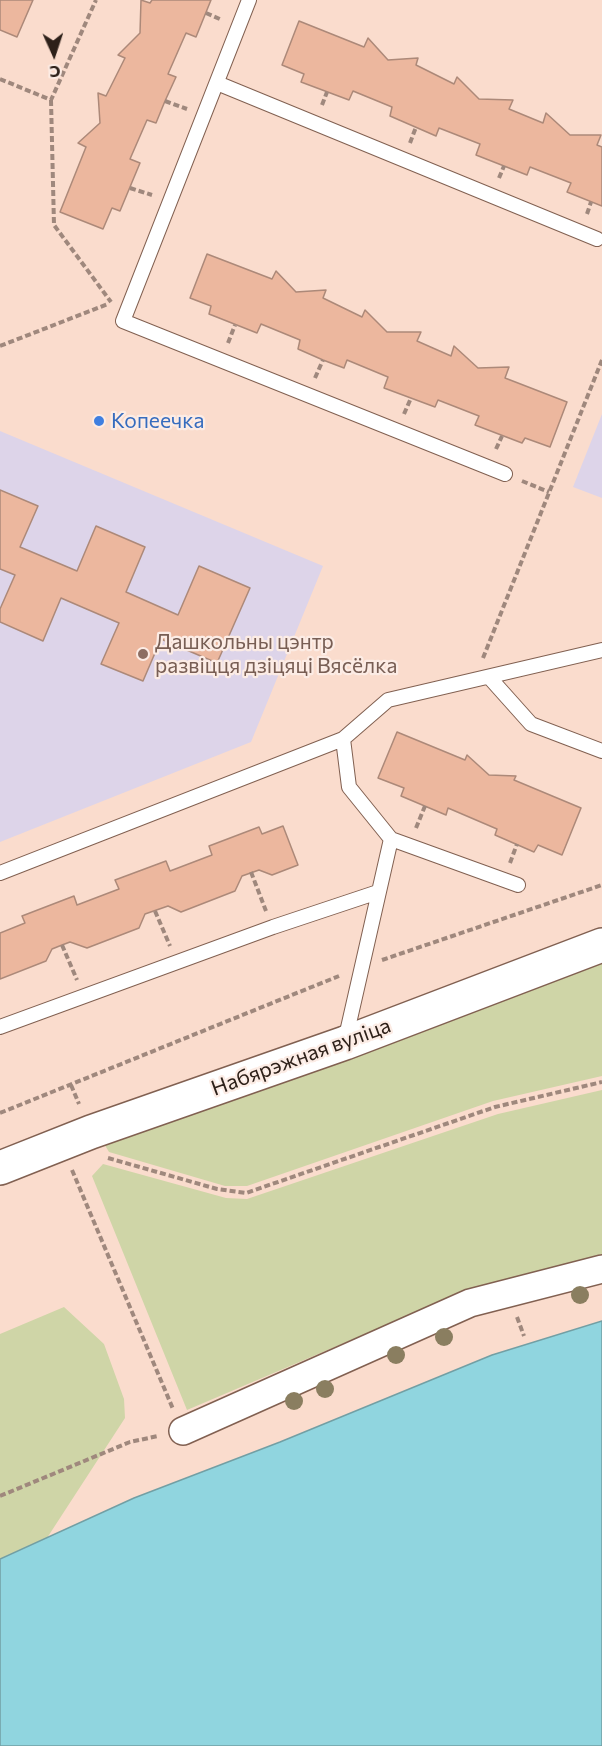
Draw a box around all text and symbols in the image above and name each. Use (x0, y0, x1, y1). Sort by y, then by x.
north arrow (24, 24, 84, 84)
text: С (49, 63, 61, 82)
place label: Копеечка (111, 408, 204, 434)
marker: Копеечка (92, 414, 106, 428)
place label: Дашкольны цэнтр развіцця дзіцяці Вясёлка (155, 629, 397, 679)
marker: Дашкольны цэнтр развіцця дзіцяці Вясёлка (136, 647, 150, 661)
street label: Набярэжная вуліца (208, 1013, 394, 1101)

